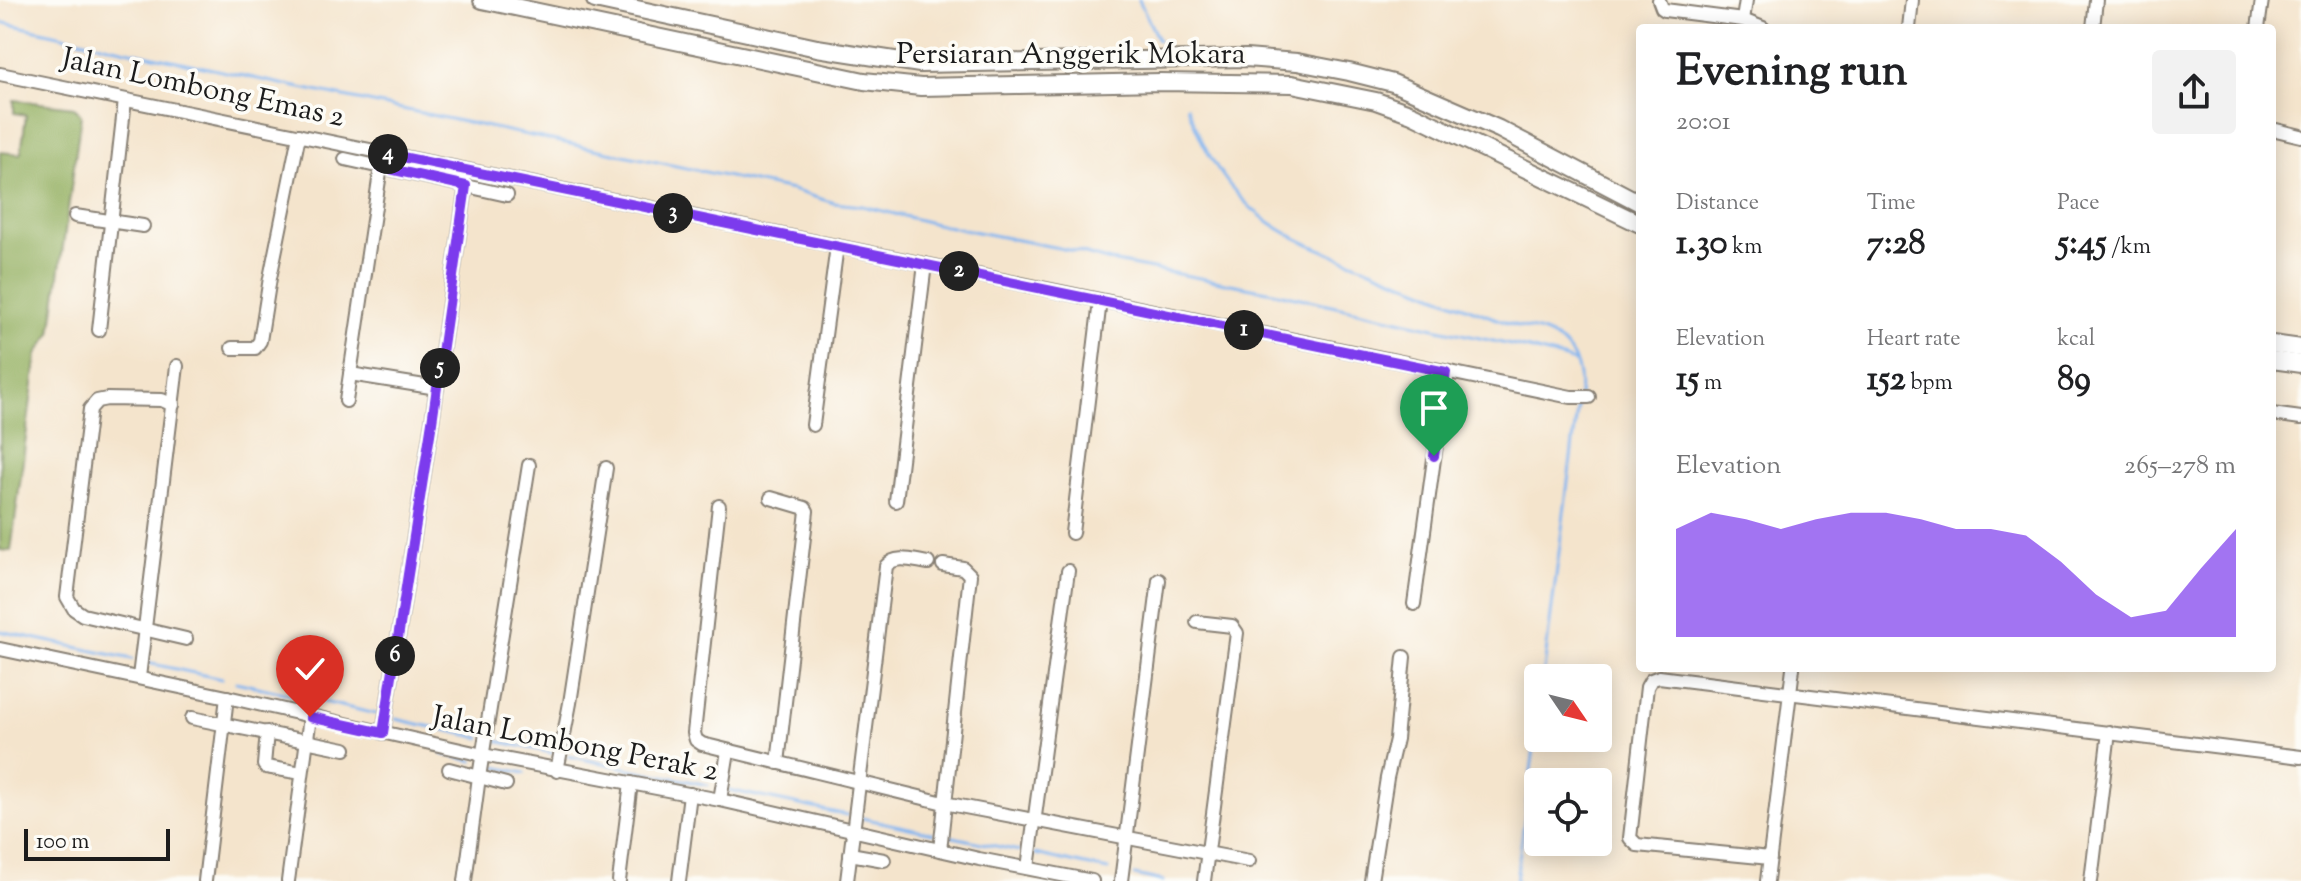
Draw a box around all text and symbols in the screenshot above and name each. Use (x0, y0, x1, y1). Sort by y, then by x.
street label: Persiaran Anggerik Mokara (896, 34, 1246, 77)
street label: Jalan Lombong Emas 2 (56, 38, 348, 140)
text: Evening run (1676, 42, 1908, 105)
button: share (2152, 50, 2236, 134)
text: 20:01 (1676, 104, 1731, 141)
pin: 4 (368, 134, 408, 174)
text: 4 (382, 138, 394, 170)
text: Distance (1676, 188, 1759, 220)
text: Time (1867, 188, 1916, 220)
text: Pace (2057, 188, 2099, 220)
pin: 3 (653, 193, 693, 233)
text: 3 (669, 197, 677, 229)
text: 1.30 (1676, 220, 1728, 269)
text: 7:28 (1867, 220, 1925, 269)
text: 5:45 (2057, 220, 2107, 269)
text: km (1728, 232, 1762, 264)
text: /km (2107, 232, 2151, 264)
pin: 2 (939, 251, 979, 291)
text: 2 (954, 255, 964, 287)
pin: 1 (1224, 310, 1264, 350)
text: 1 (1240, 314, 1248, 346)
text: Elevation (1676, 324, 1765, 356)
text: Heart rate (1867, 324, 1961, 356)
text: kcal (2057, 324, 2095, 356)
pin: 5 (420, 348, 460, 388)
text: 5 (436, 352, 444, 384)
text: 15 (1676, 356, 1699, 405)
text: 152 (1867, 356, 1906, 405)
text: 89 (2057, 356, 2091, 405)
text: m (1699, 368, 1722, 400)
text: bpm (1906, 368, 1953, 400)
pin (1400, 374, 1468, 456)
icon: arrive (1412, 386, 1456, 430)
text: Elevation (1676, 448, 1781, 485)
text: 265–278 m (2124, 448, 2236, 485)
pin (276, 635, 344, 717)
pin: 6 (375, 636, 415, 676)
text: 6 (390, 640, 400, 672)
icon: check (288, 647, 332, 691)
north arrow (1524, 664, 1612, 752)
map controls (1524, 664, 1612, 856)
street label: Jalan Lombong Perak 2 (426, 696, 722, 794)
button: locate (1524, 768, 1612, 856)
scale bar (24, 825, 170, 861)
text: 100 m (36, 827, 89, 859)

